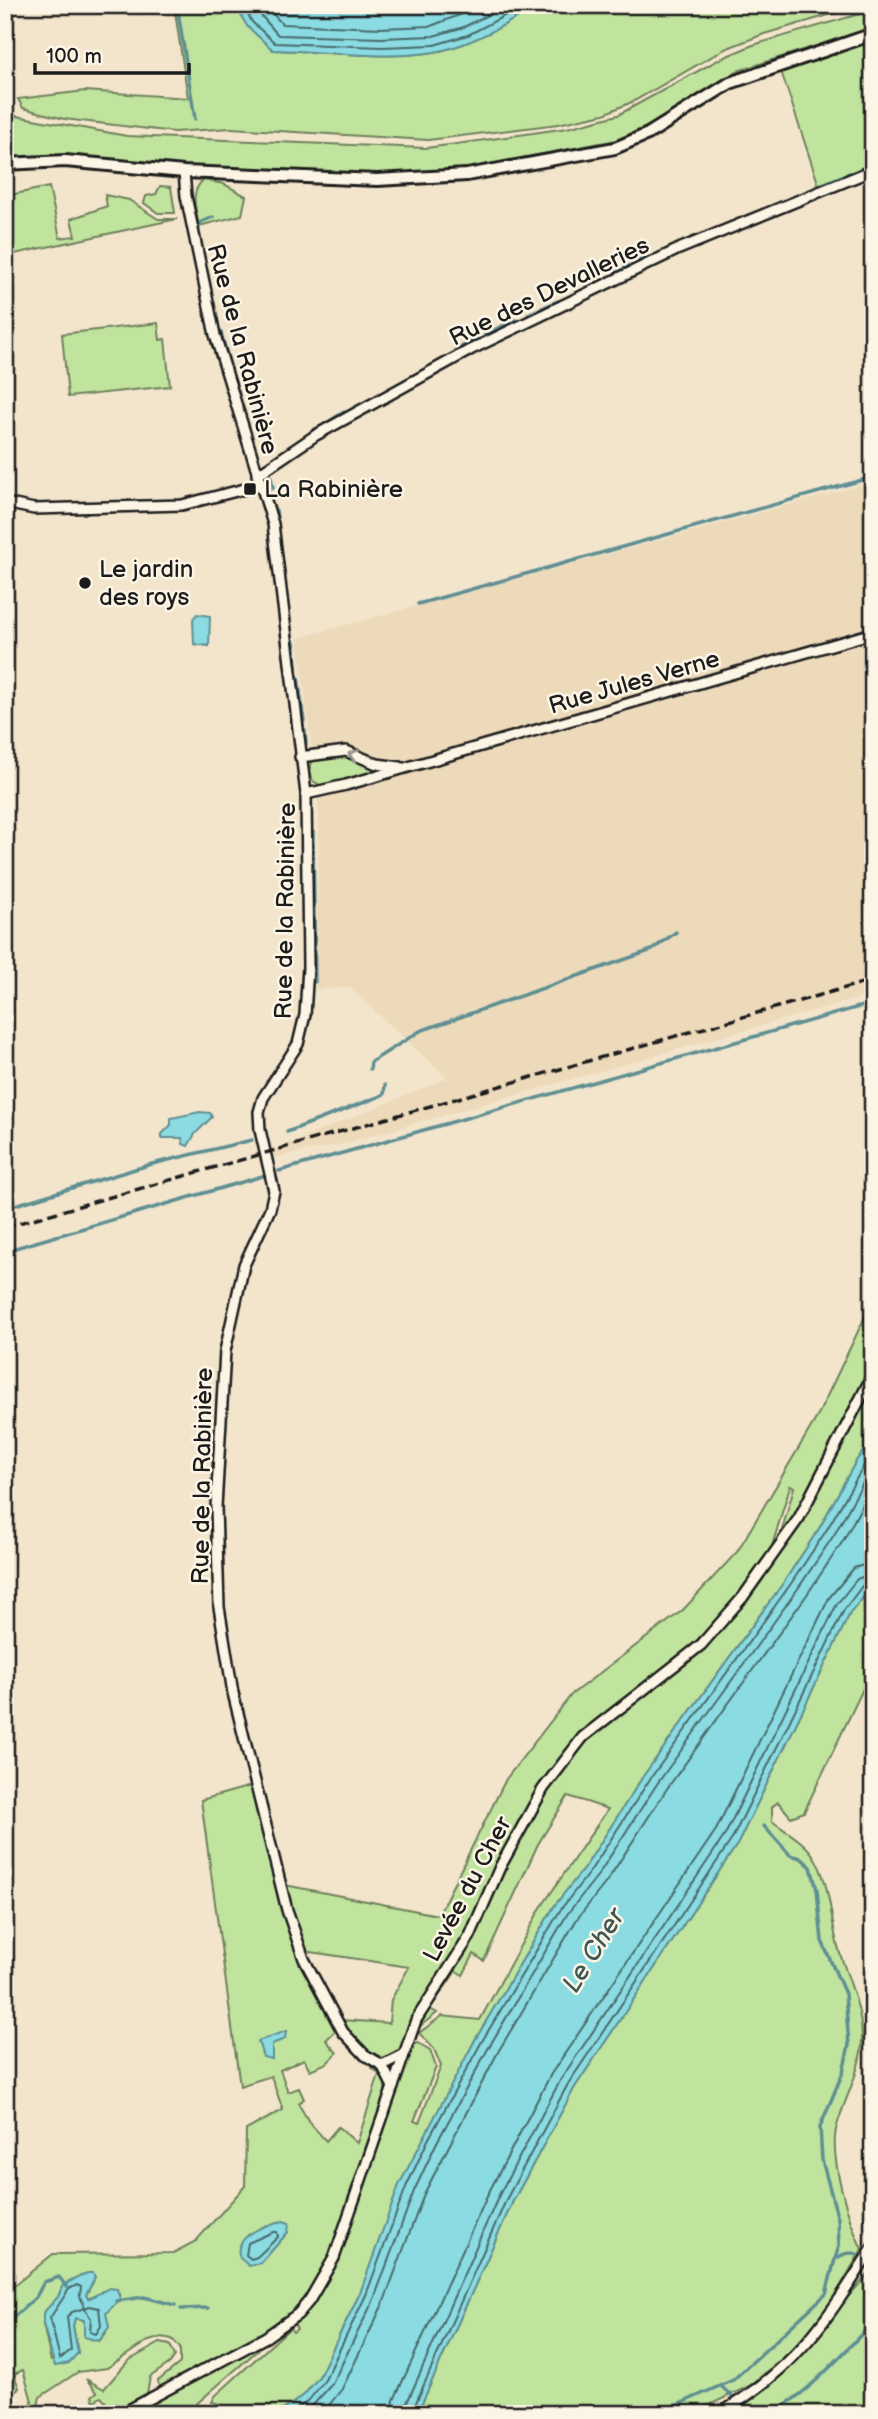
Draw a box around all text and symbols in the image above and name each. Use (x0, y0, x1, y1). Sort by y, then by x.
scale bar (35, 32, 189, 76)
text: 100 m (46, 44, 102, 69)
street label: Rue des Devalleries (445, 230, 654, 352)
street label: Rue de la Rabinière (200, 241, 285, 458)
place label: La Rabinière (264, 475, 403, 504)
marker: La Rabinière (242, 481, 258, 497)
place label: Le jardin des roys (99, 555, 193, 612)
marker: Le jardin des roys (77, 575, 93, 591)
street label: Rue Jules Verne (545, 644, 723, 721)
one-way arrow (347, 749, 359, 763)
street label: Rue de la Rabinière (269, 802, 302, 1020)
street label: Rue de la Rabinière (186, 1367, 219, 1585)
street label: Levée du Cher (417, 1811, 518, 1967)
water label: Le Cher (556, 1902, 633, 1998)

